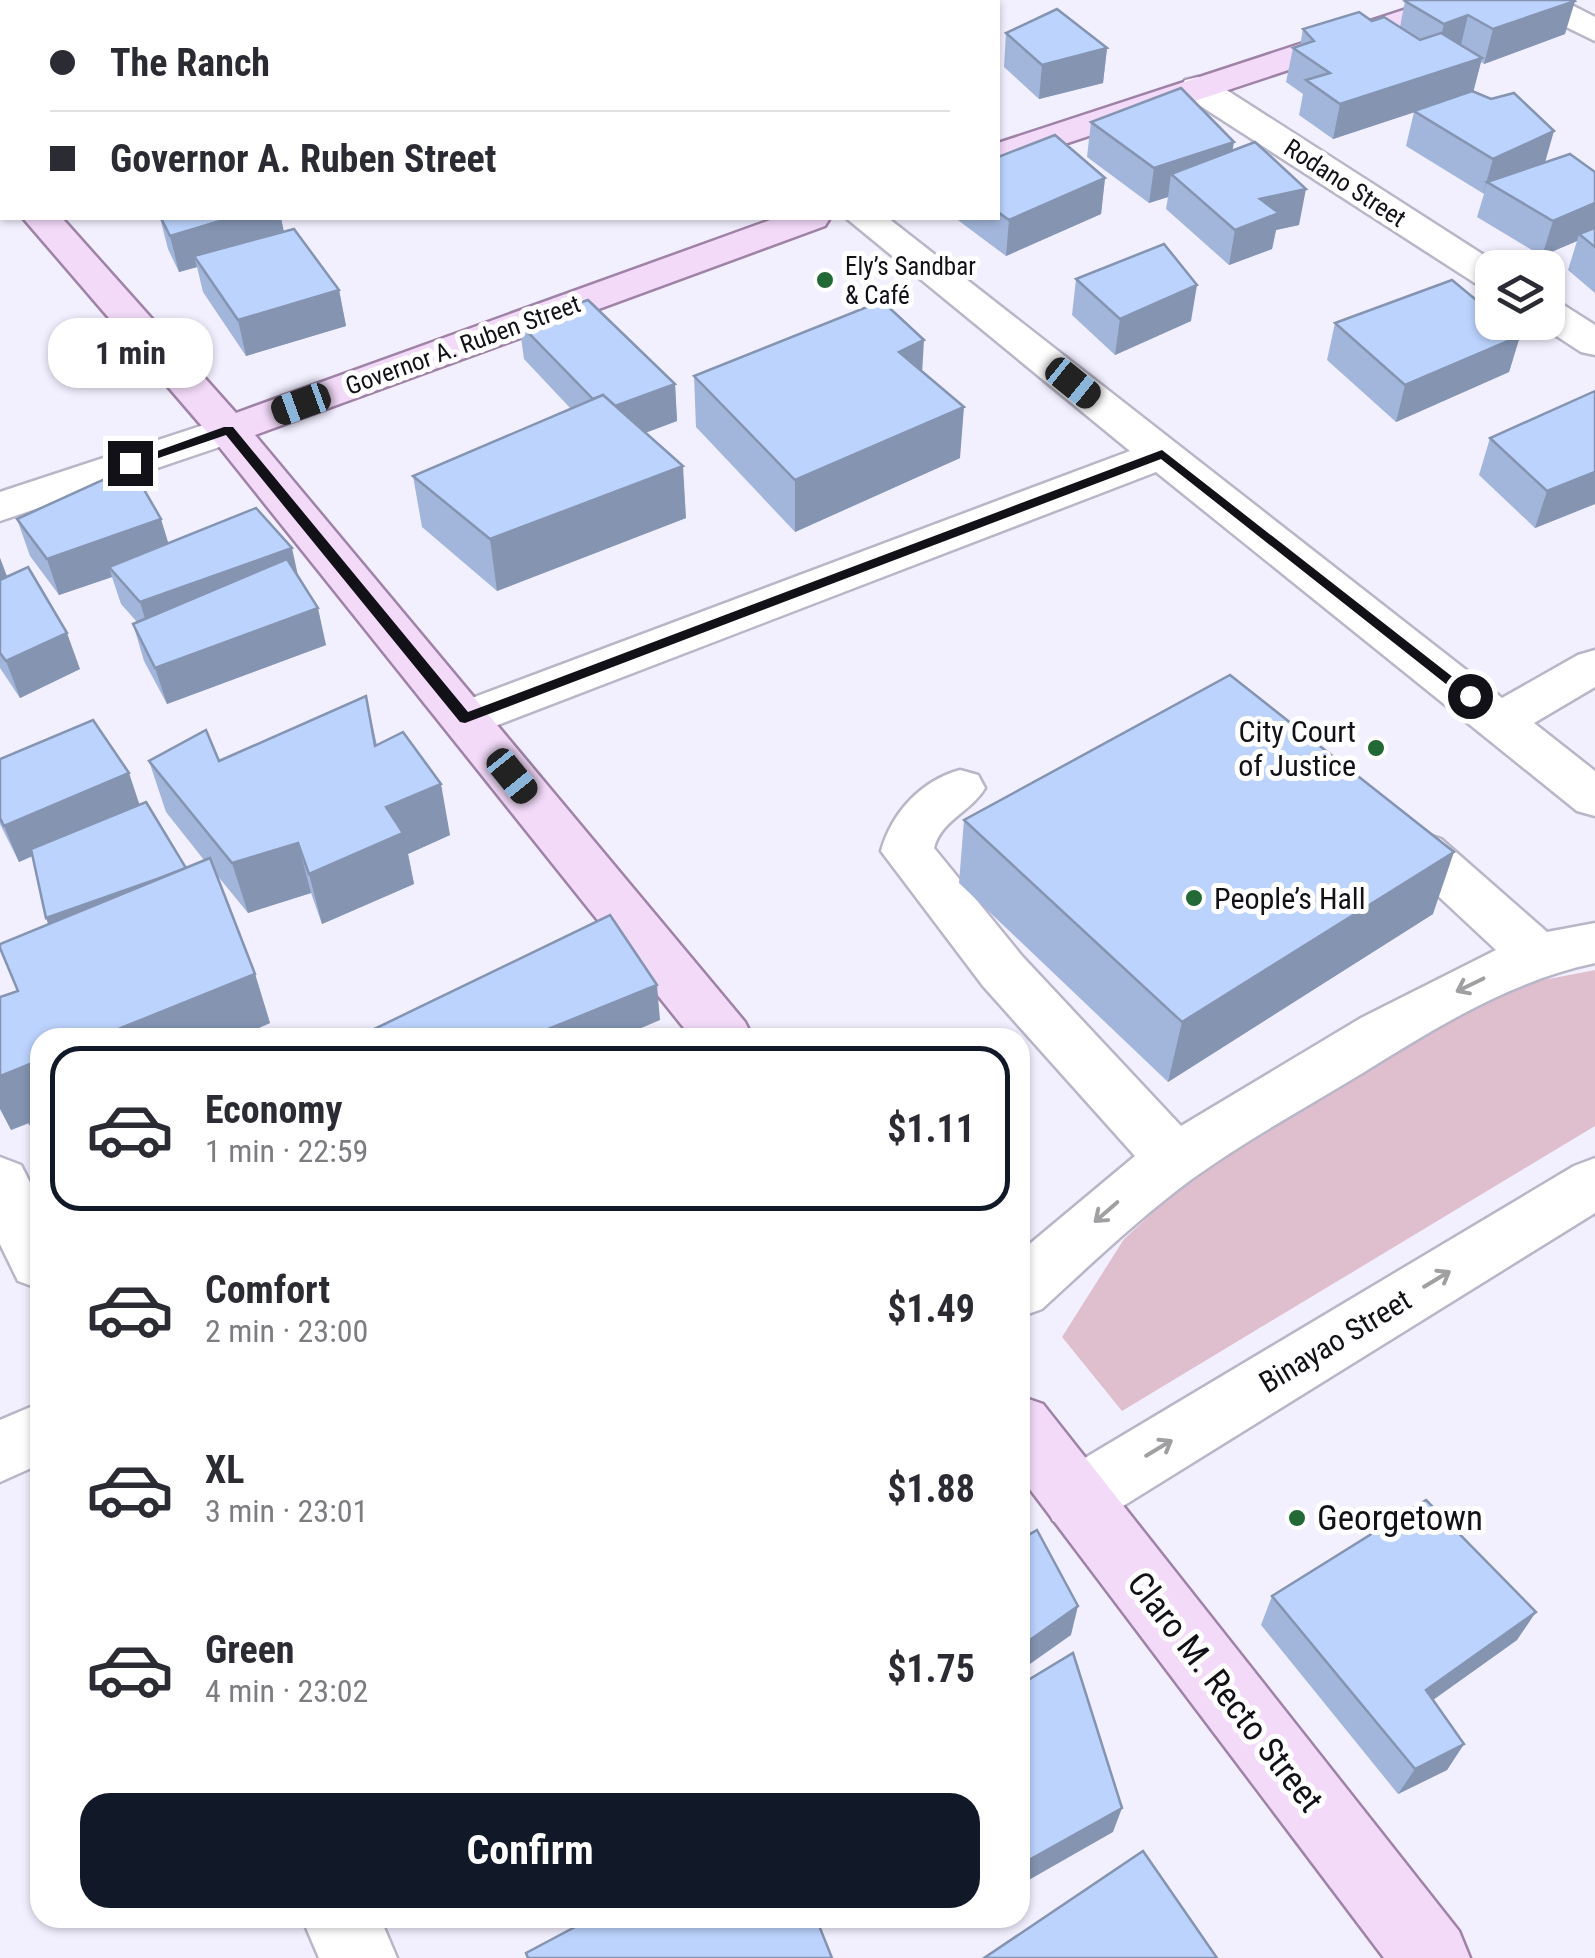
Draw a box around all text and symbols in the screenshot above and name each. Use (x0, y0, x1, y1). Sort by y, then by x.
text: The Ranch (110, 41, 270, 85)
street label: Rodano Street (1279, 133, 1411, 233)
text: Governor A. Ruben Street (110, 137, 496, 181)
map controls (1475, 250, 1565, 340)
button: layers (1475, 250, 1565, 340)
place label: Ely’s Sandbar & Café (845, 252, 976, 310)
marker: Ely’s Sandbar & Café (814, 269, 836, 291)
street label: Governor A. Ruben Street (342, 289, 584, 401)
callout: 1 min (48, 318, 212, 388)
text: 1 min (95, 334, 166, 372)
car (1040, 352, 1106, 414)
car (268, 380, 334, 428)
route end (108, 441, 153, 486)
route start (1448, 674, 1493, 719)
place label: City Court of Justice (1238, 714, 1356, 783)
marker: City Court of Justice (1365, 737, 1387, 759)
car (481, 743, 543, 809)
place label: People’s Hall (1214, 881, 1366, 916)
marker: People’s Hall (1183, 887, 1205, 909)
one-way arrow (1456, 977, 1486, 996)
icon: car (85, 1084, 175, 1174)
text: Economy (205, 1088, 342, 1132)
text: $1.11 (887, 1107, 975, 1151)
text: 1 min · 22:59 (205, 1132, 368, 1170)
one-way arrow (1094, 1201, 1119, 1224)
icon: car (85, 1264, 175, 1354)
text: Comfort (205, 1268, 330, 1312)
one-way arrow (1422, 1269, 1451, 1289)
street label: Binayao Street (1253, 1282, 1417, 1400)
text: $1.49 (887, 1287, 975, 1331)
text: 2 min · 23:00 (205, 1312, 368, 1350)
one-way arrow (1144, 1438, 1173, 1458)
icon: car (85, 1444, 175, 1534)
text: XL (205, 1448, 244, 1492)
text: $1.88 (887, 1467, 975, 1511)
text: 3 min · 23:01 (205, 1492, 368, 1530)
place label: Georgetown (1317, 1498, 1483, 1539)
marker: Georgetown (1286, 1507, 1308, 1529)
street label: Claro M. Recto Street (1119, 1564, 1331, 1820)
icon: car (85, 1624, 175, 1714)
text: Green (205, 1628, 295, 1672)
text: $1.75 (887, 1647, 975, 1691)
text: 4 min · 23:02 (205, 1672, 368, 1710)
button: Confirm (80, 1793, 980, 1908)

